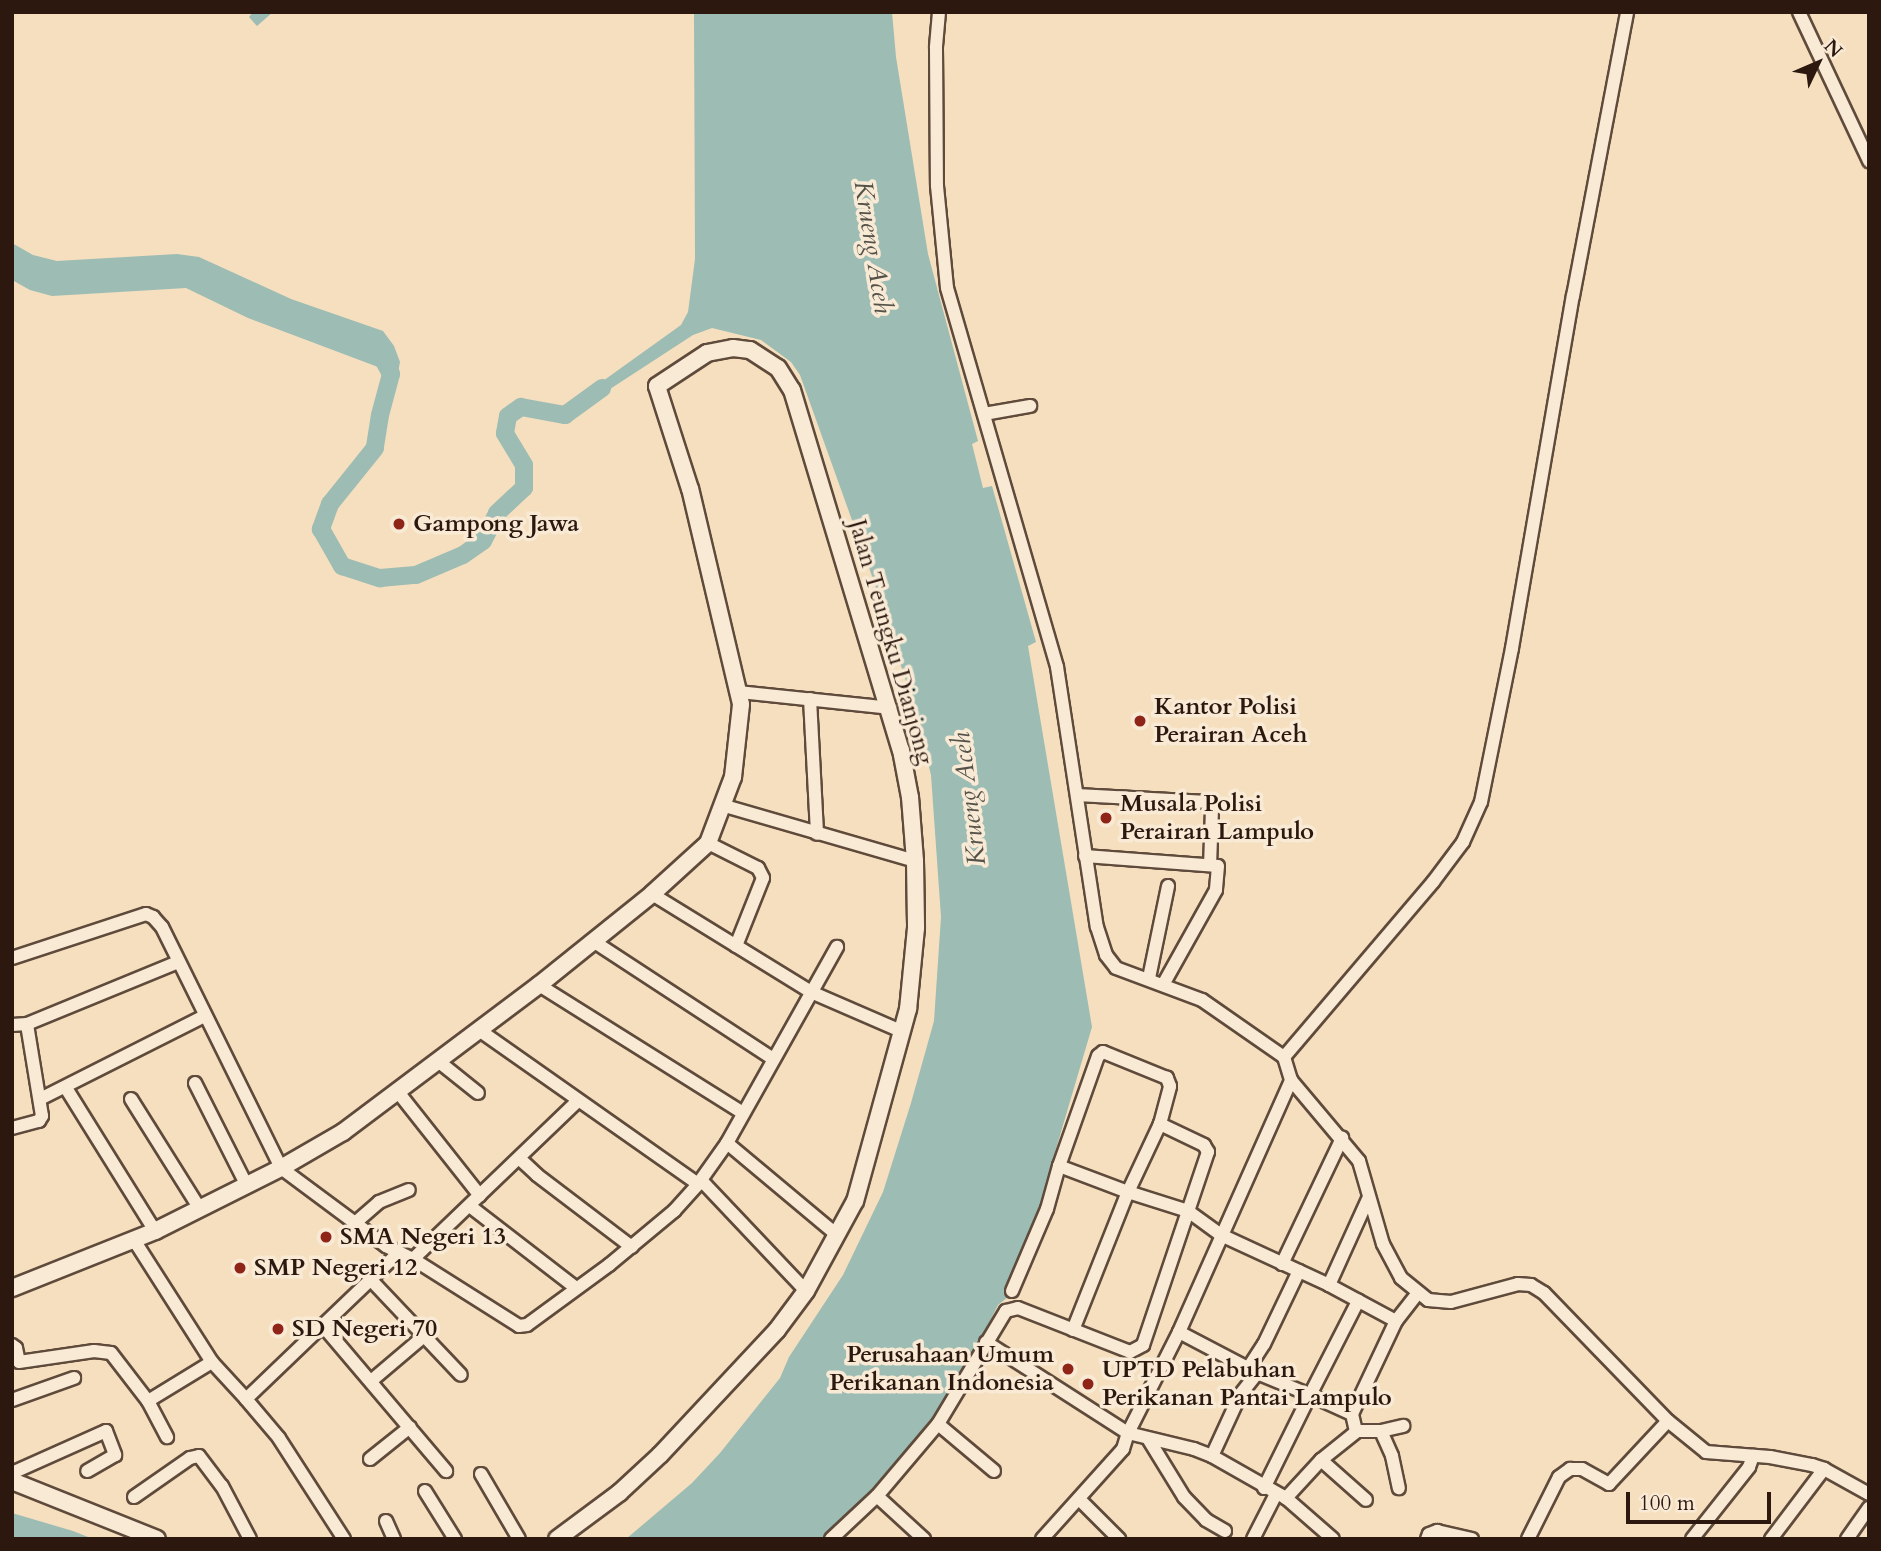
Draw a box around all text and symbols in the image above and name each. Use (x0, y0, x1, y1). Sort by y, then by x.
north arrow (1783, 28, 1853, 98)
text: N (1818, 33, 1848, 63)
water label: Krueng Aceh (847, 178, 899, 316)
place label: Gampong Jawa (413, 510, 579, 538)
marker: Gampong Jawa (391, 516, 407, 532)
street label: Jalan Teungku Dianjong (842, 516, 940, 768)
place label: Kantor Polisi Perairan Aceh (1154, 693, 1308, 749)
marker: Kantor Polisi Perairan Aceh (1132, 713, 1148, 729)
water label: Krueng Aceh (945, 731, 993, 867)
place label: Musala Polisi Perairan Lampulo (1120, 790, 1314, 846)
marker: Musala Polisi Perairan Lampulo (1098, 810, 1114, 826)
place label: SMA Negeri 13 (340, 1223, 506, 1251)
marker: SMA Negeri 13 (318, 1229, 334, 1245)
place label: SMP Negeri 12 (254, 1254, 417, 1282)
marker: SMP Negeri 12 (232, 1260, 248, 1276)
place label: SD Negeri 70 (292, 1315, 437, 1343)
marker: SD Negeri 70 (270, 1321, 286, 1337)
place label: Perusahaan Umum Perikanan Indonesia (829, 1341, 1054, 1397)
place label: UPTD Pelabuhan Perikanan Pantai Lampulo (1102, 1356, 1392, 1412)
marker: Perusahaan Umum Perikanan Indonesia (1060, 1361, 1076, 1377)
marker: UPTD Pelabuhan Perikanan Pantai Lampulo (1080, 1376, 1096, 1392)
scale bar (1629, 1478, 1774, 1522)
text: 100 m (1639, 1489, 1695, 1518)

